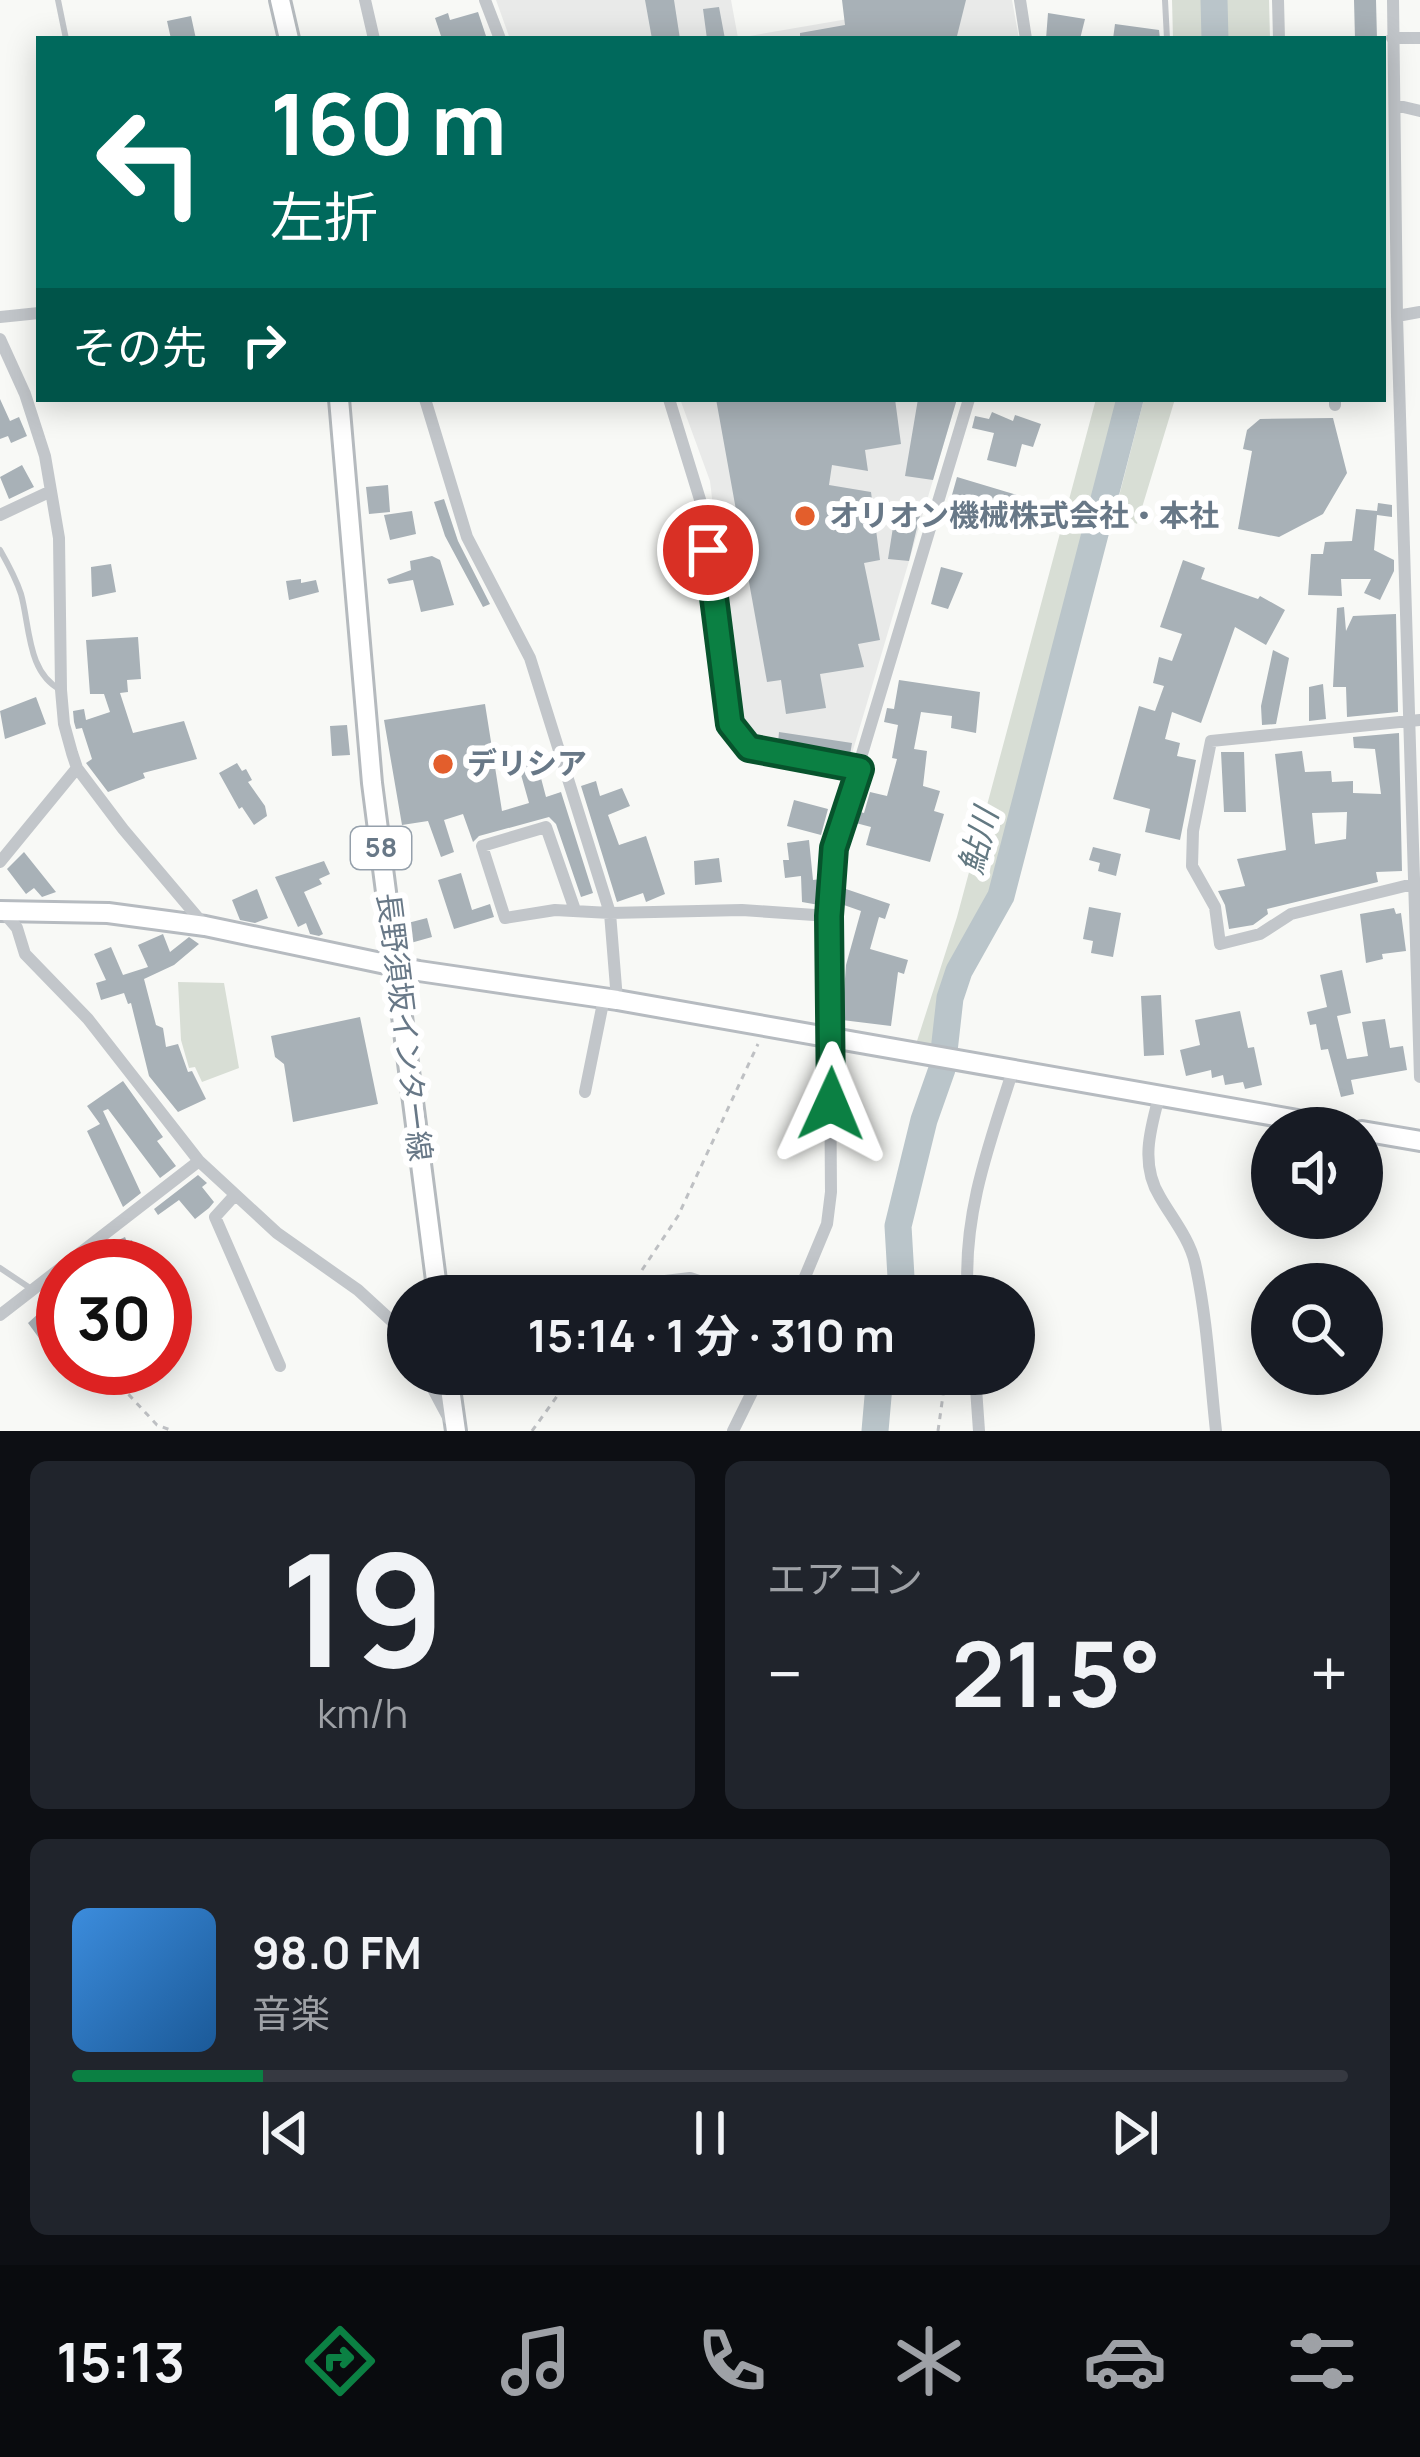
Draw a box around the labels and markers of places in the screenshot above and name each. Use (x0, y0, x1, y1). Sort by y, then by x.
place label: オリオン機械株式会社・本社 (829, 494, 1219, 535)
pin (657, 499, 759, 601)
marker: オリオン機械株式会社・本社 (792, 503, 818, 529)
place label: デリシア (467, 742, 587, 783)
marker: デリシア (430, 751, 456, 777)

